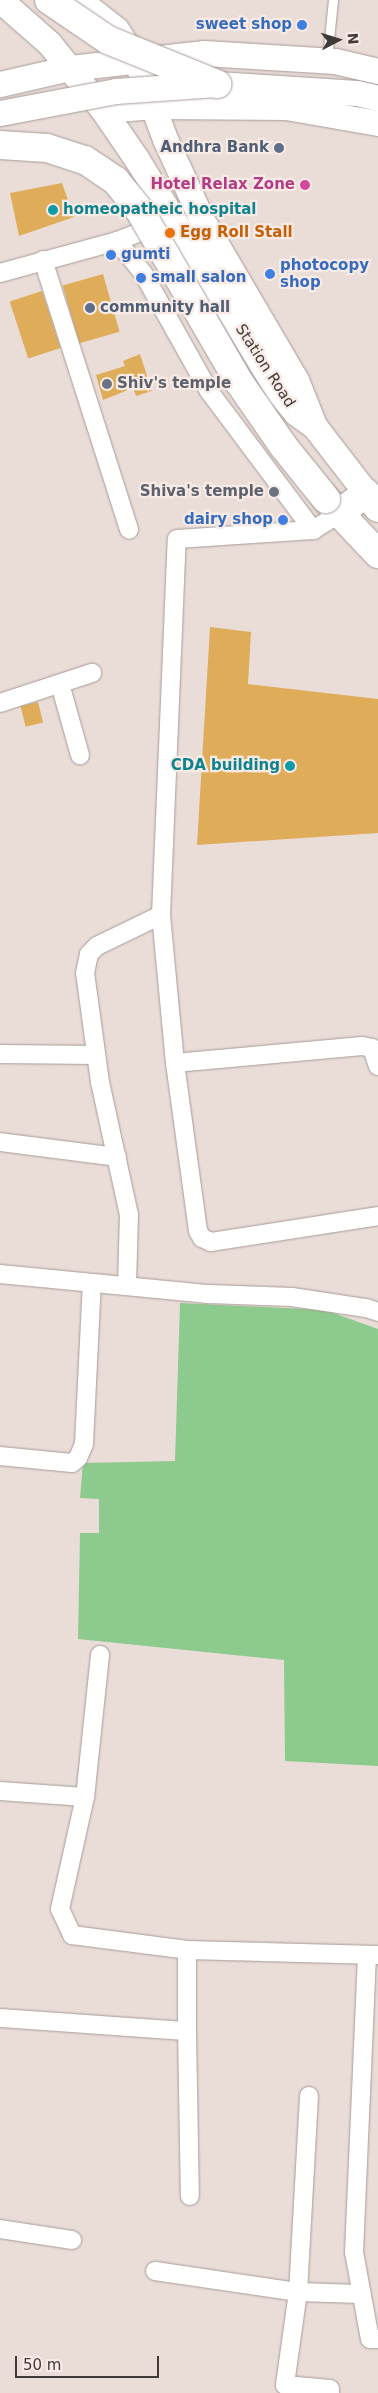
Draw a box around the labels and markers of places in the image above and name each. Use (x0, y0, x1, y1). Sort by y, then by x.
place label: sweet shop (196, 16, 292, 34)
marker: sweet shop (296, 19, 308, 31)
place label: Andhra Bank (160, 139, 269, 157)
marker: Andhra Bank (273, 142, 285, 154)
place label: Hotel Relax Zone (151, 176, 295, 194)
marker: Hotel Relax Zone (299, 179, 311, 191)
place label: homeopatheic hospital (63, 201, 256, 219)
marker: homeopatheic hospital (47, 204, 59, 216)
place label: Egg Roll Stall (180, 224, 293, 242)
marker: Egg Roll Stall (164, 227, 176, 239)
place label: gumti (121, 246, 170, 264)
marker: gumti (105, 249, 117, 261)
place label: photocopy shop (280, 256, 369, 291)
marker: photocopy shop (264, 268, 276, 280)
place label: small salon (151, 269, 246, 287)
marker: small salon (135, 272, 147, 284)
place label: community hall (100, 299, 230, 317)
marker: community hall (84, 302, 96, 314)
place label: Shiv's temple (117, 375, 231, 393)
marker: Shiv's temple (101, 378, 113, 390)
place label: Shiva's temple (140, 483, 264, 501)
marker: Shiva's temple (268, 486, 280, 498)
place label: dairy shop (184, 511, 273, 529)
marker: dairy shop (277, 514, 289, 526)
place label: CDA building (171, 757, 280, 775)
marker: CDA building (284, 760, 296, 772)

